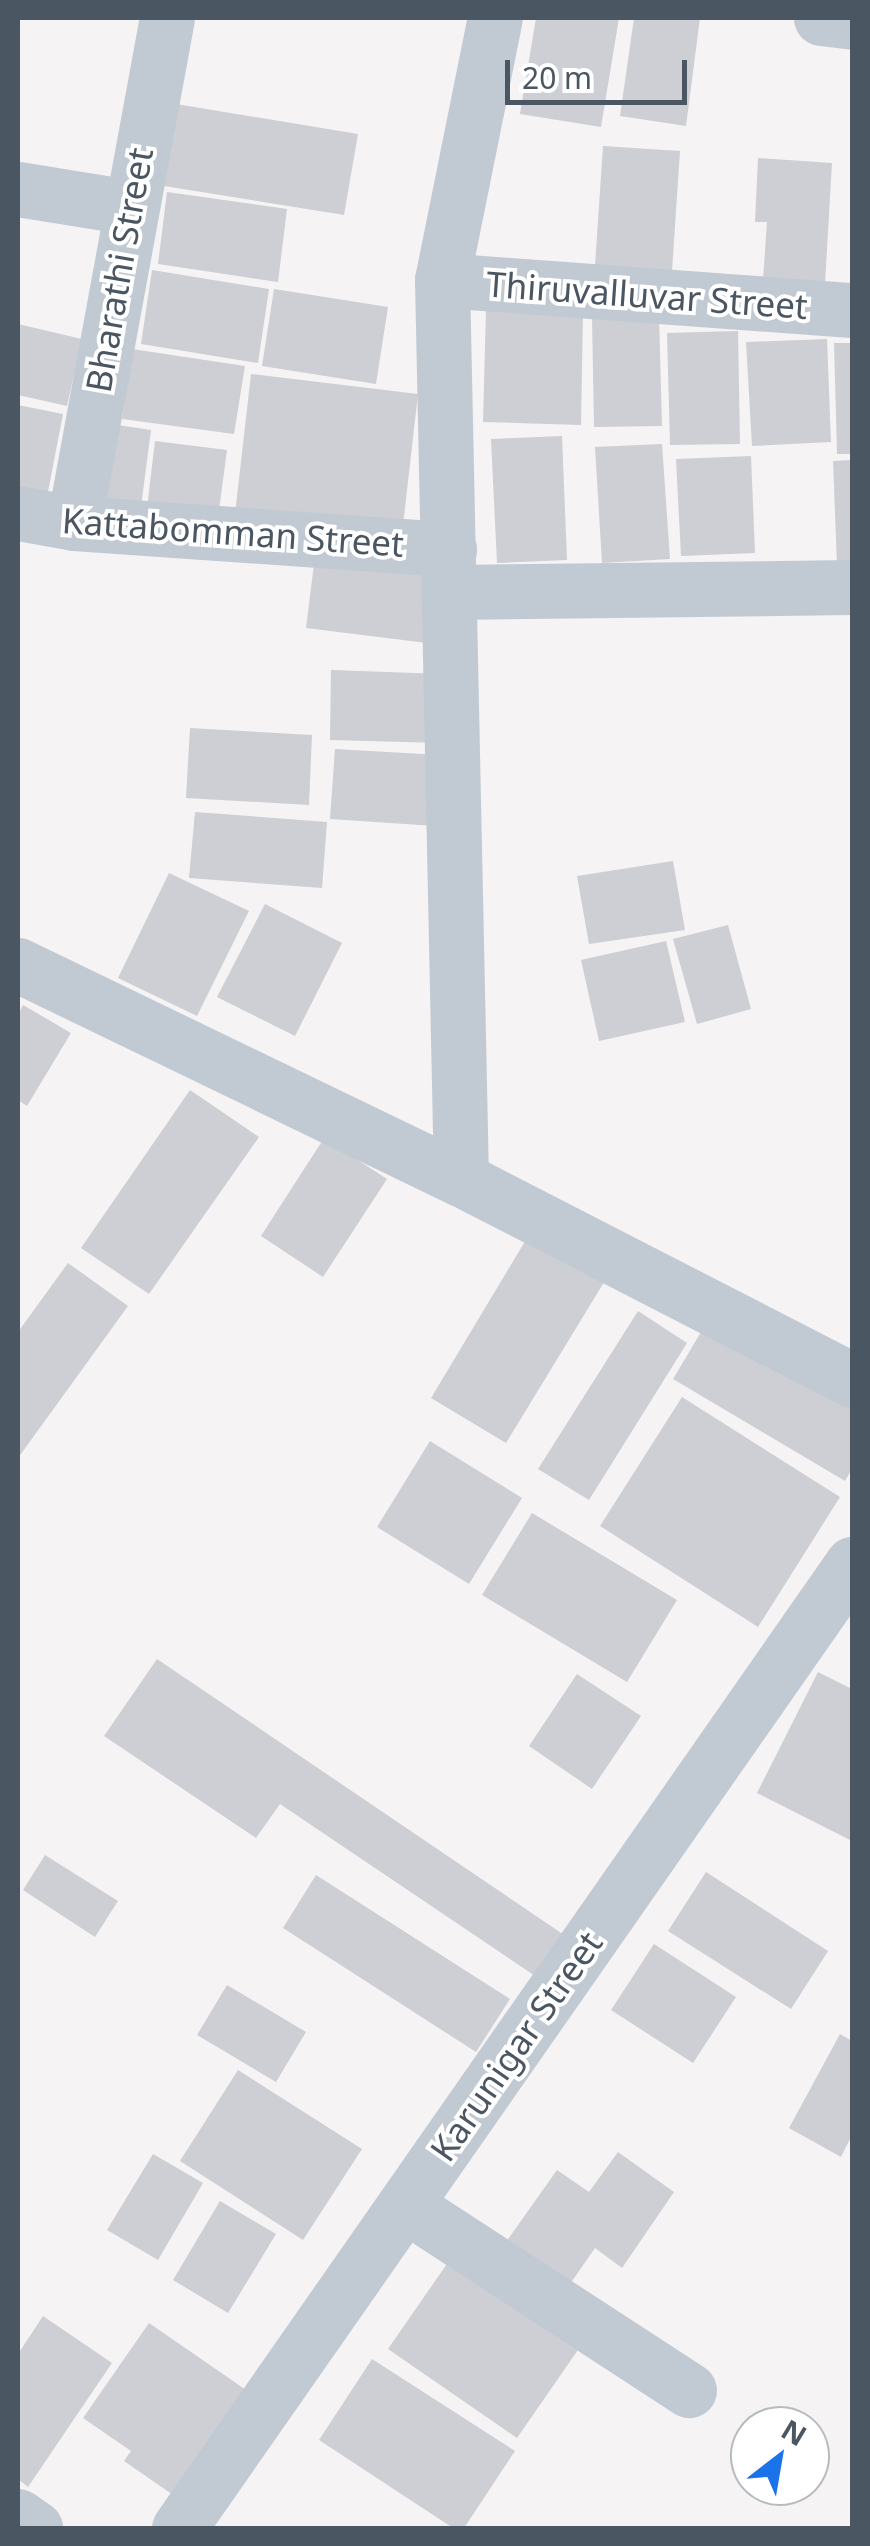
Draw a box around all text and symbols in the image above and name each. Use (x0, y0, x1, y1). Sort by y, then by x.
scale bar (510, 40, 692, 102)
text: 20 m (522, 57, 592, 98)
street label: Bharathi Street (77, 144, 161, 396)
street label: Thiruvalluvar Street (485, 263, 809, 327)
street label: Kattabomman Street (61, 499, 405, 565)
street label: Karunigar Street (421, 1923, 611, 2169)
north arrow (730, 2406, 830, 2506)
text: N (775, 2410, 814, 2454)

